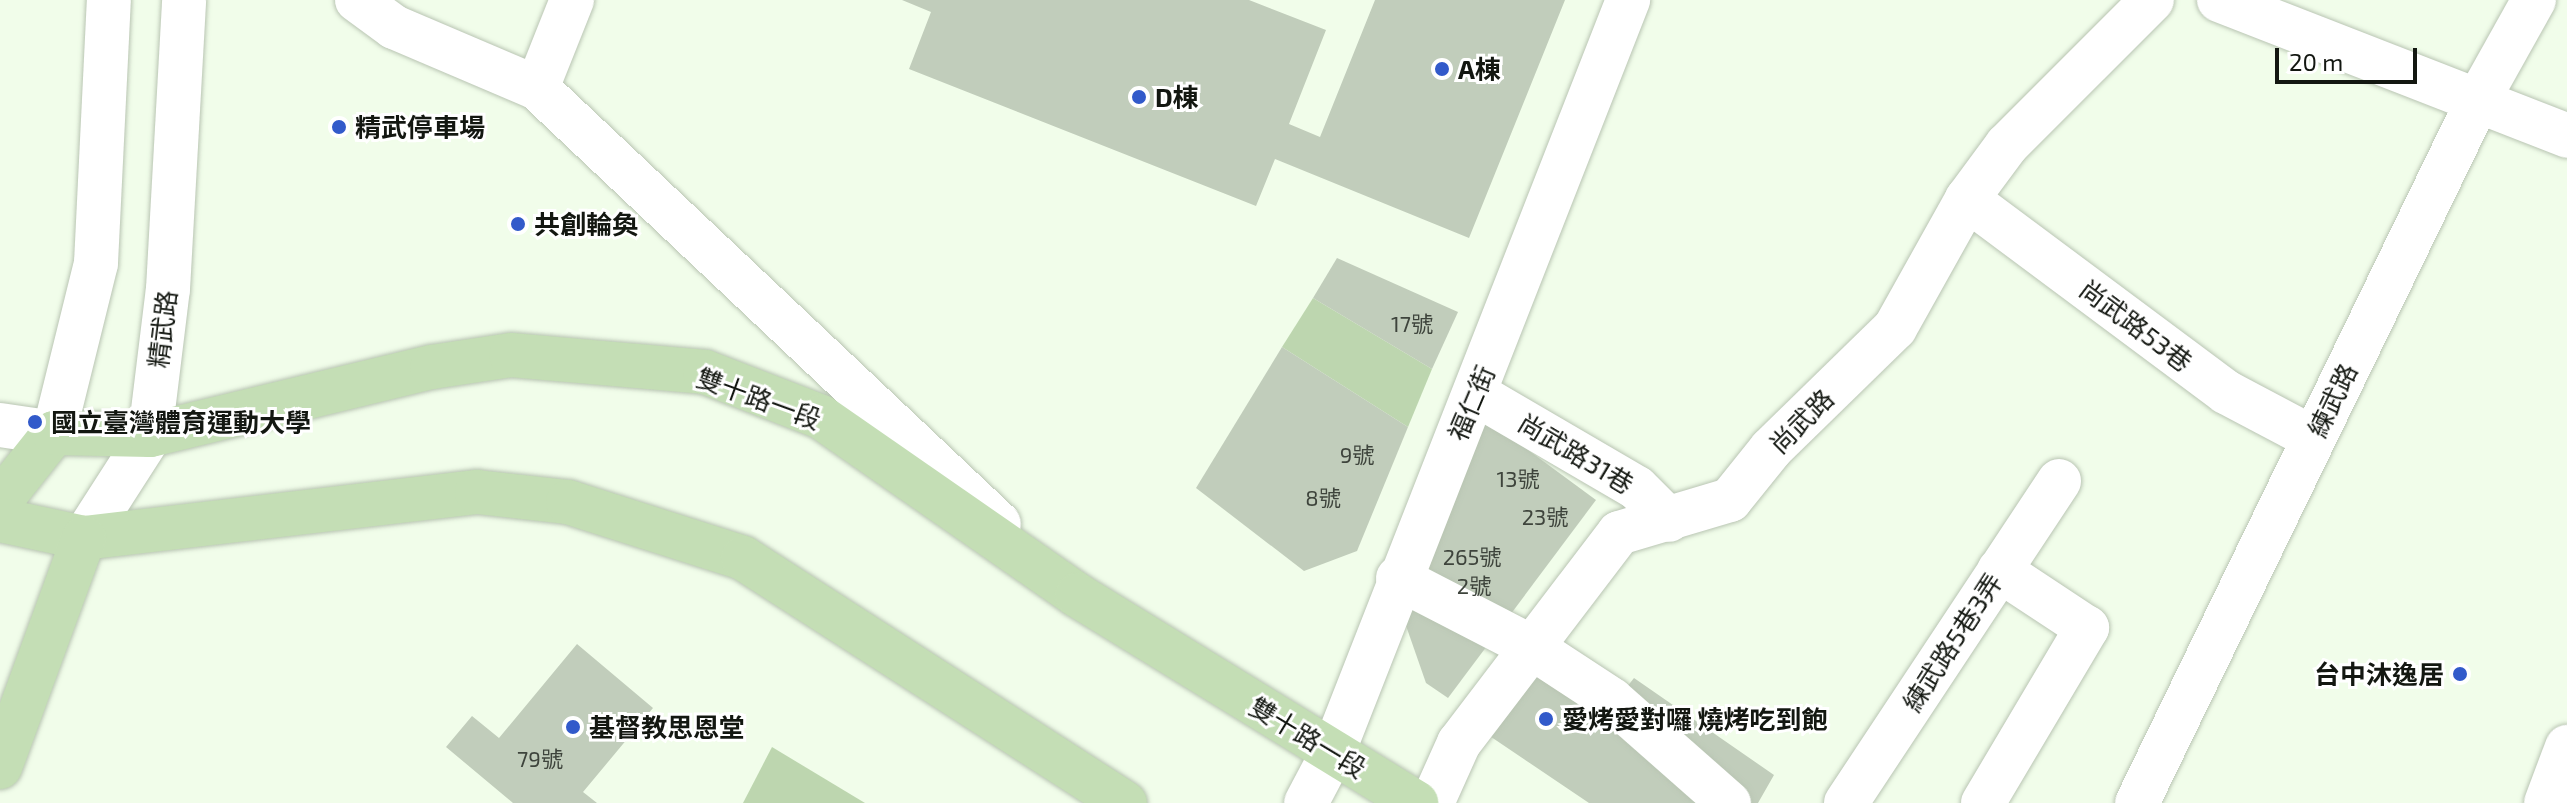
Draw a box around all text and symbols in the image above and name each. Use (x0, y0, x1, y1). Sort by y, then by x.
scale bar (2279, 32, 2421, 82)
text: 20 m (2289, 47, 2343, 76)
place label: A棟 (1458, 53, 1501, 85)
marker: A棟 (1433, 60, 1451, 78)
place label: D棟 (1155, 81, 1199, 113)
marker: D棟 (1130, 88, 1148, 106)
place label: 精武停車場 (355, 111, 485, 143)
marker: 精武停車場 (330, 118, 348, 136)
place label: 共創輪奐 (534, 208, 638, 240)
marker: 共創輪奐 (509, 215, 527, 233)
street label: 尚武路53巷 (2074, 273, 2198, 377)
street label: 精武路 (142, 288, 182, 370)
house number: 17號 (1391, 311, 1433, 337)
street label: 練武路 (2301, 358, 2363, 442)
street label: 雙十路一段 (693, 361, 825, 435)
street label: 福仁街 (1441, 361, 1501, 445)
street label: 尚武路 (1762, 382, 1840, 460)
place label: 國立臺灣體育運動大學 (51, 406, 311, 438)
street label: 尚武路31巷 (1513, 406, 1639, 500)
marker: 國立臺灣體育運動大學 (26, 413, 44, 431)
house number: 9號 (1340, 442, 1374, 468)
house number: 13號 (1497, 466, 1539, 492)
house number: 8號 (1305, 485, 1341, 511)
house number: 23號 (1522, 504, 1568, 530)
house number: 265號 (1443, 544, 1501, 570)
street label: 練武路5巷3弄 (1896, 567, 2008, 717)
house number: 2號 (1457, 573, 1491, 599)
place label: 台中沐逸居 (2314, 658, 2444, 690)
marker: 台中沐逸居 (2451, 665, 2469, 683)
street label: 雙十路一段 (1244, 690, 1372, 784)
place label: 愛烤愛對囉 燒烤吃到飽 (1562, 703, 1828, 735)
marker: 愛烤愛對囉 燒烤吃到飽 (1537, 710, 1555, 728)
place label: 基督教思恩堂 (589, 711, 745, 743)
marker: 基督教思恩堂 (564, 718, 582, 736)
house number: 79號 (517, 746, 563, 772)

